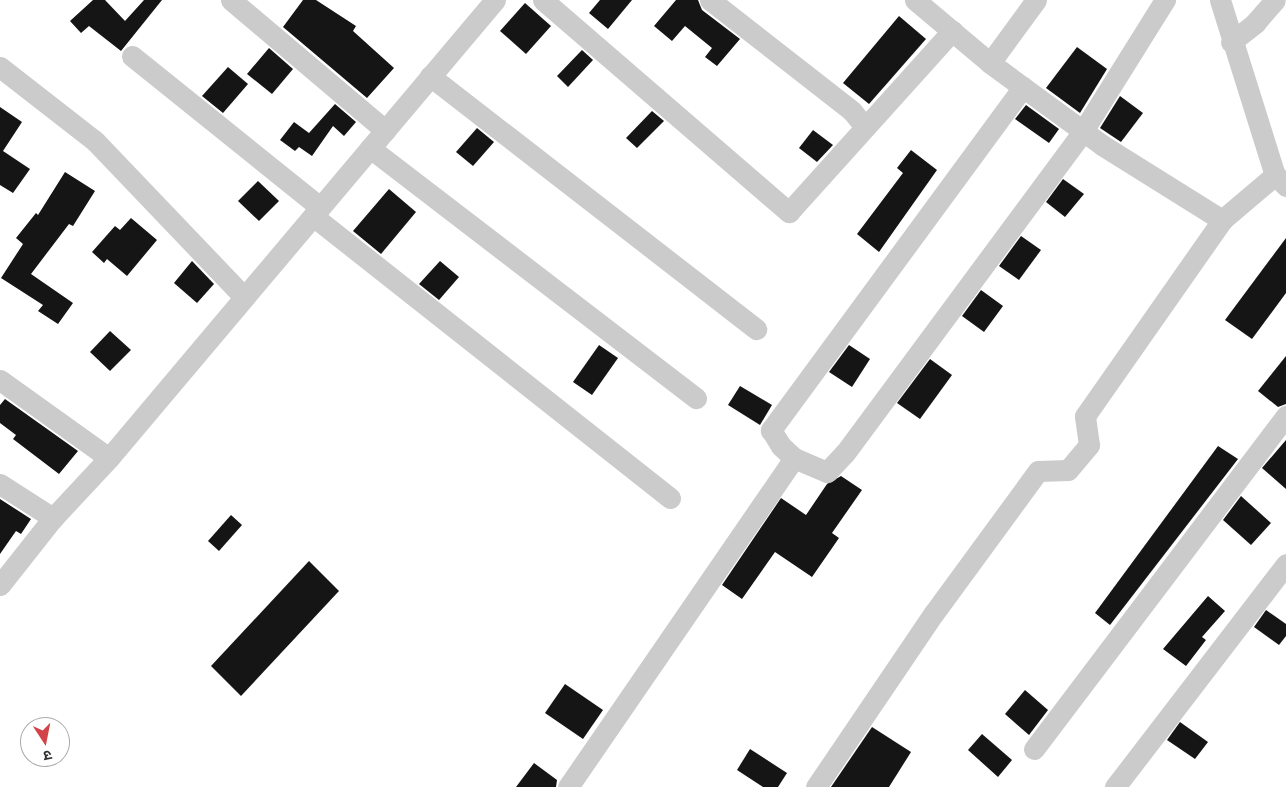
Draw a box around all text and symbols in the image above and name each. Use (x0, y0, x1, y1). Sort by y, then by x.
north arrow (20, 717, 70, 767)
text: उ (42, 747, 53, 764)

